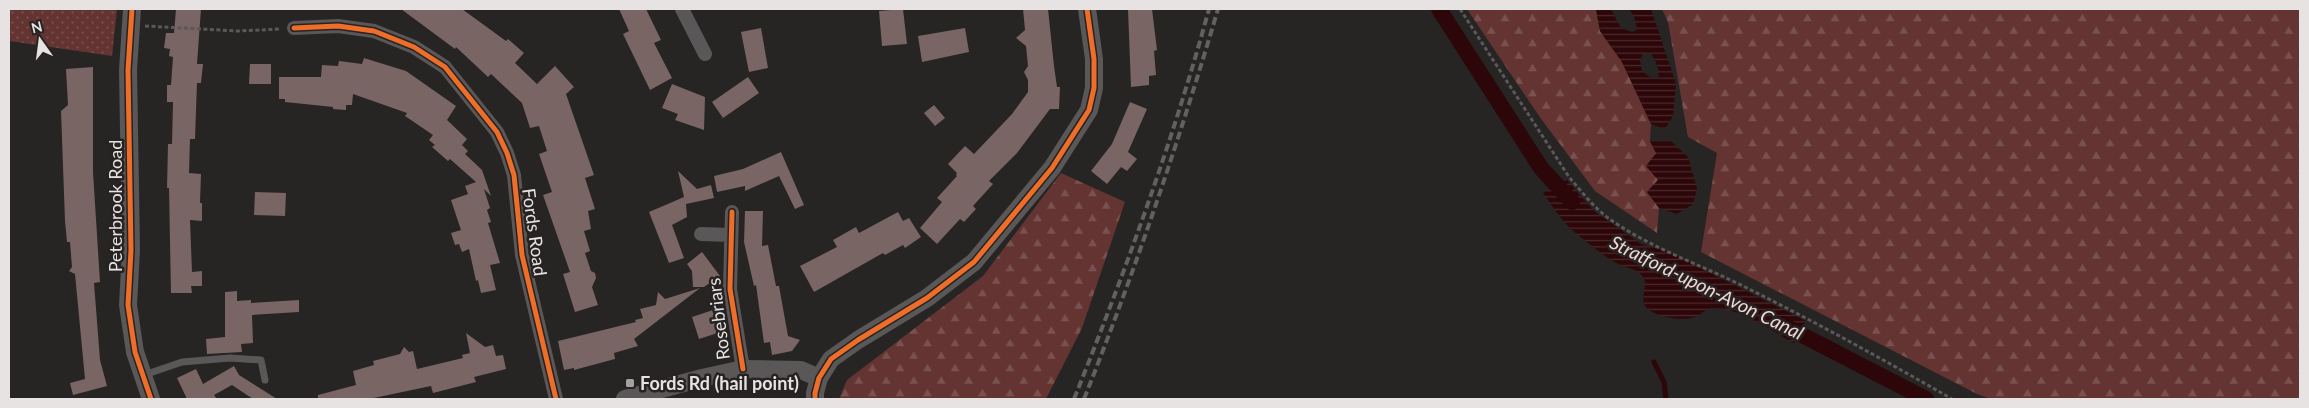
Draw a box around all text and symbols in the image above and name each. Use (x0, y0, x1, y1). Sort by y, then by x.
north arrow (15, 15, 65, 65)
text: N (29, 17, 44, 36)
street label: Peterbrook Road (104, 140, 126, 272)
street label: Fords Road (518, 187, 552, 277)
water label: Stratford-upon-Avon Canal (1606, 230, 1808, 344)
street label: Rosebriars (702, 277, 734, 361)
place label: Fords Rd (hail point) (640, 372, 799, 394)
marker: Fords Rd (hail point) (624, 377, 636, 389)

